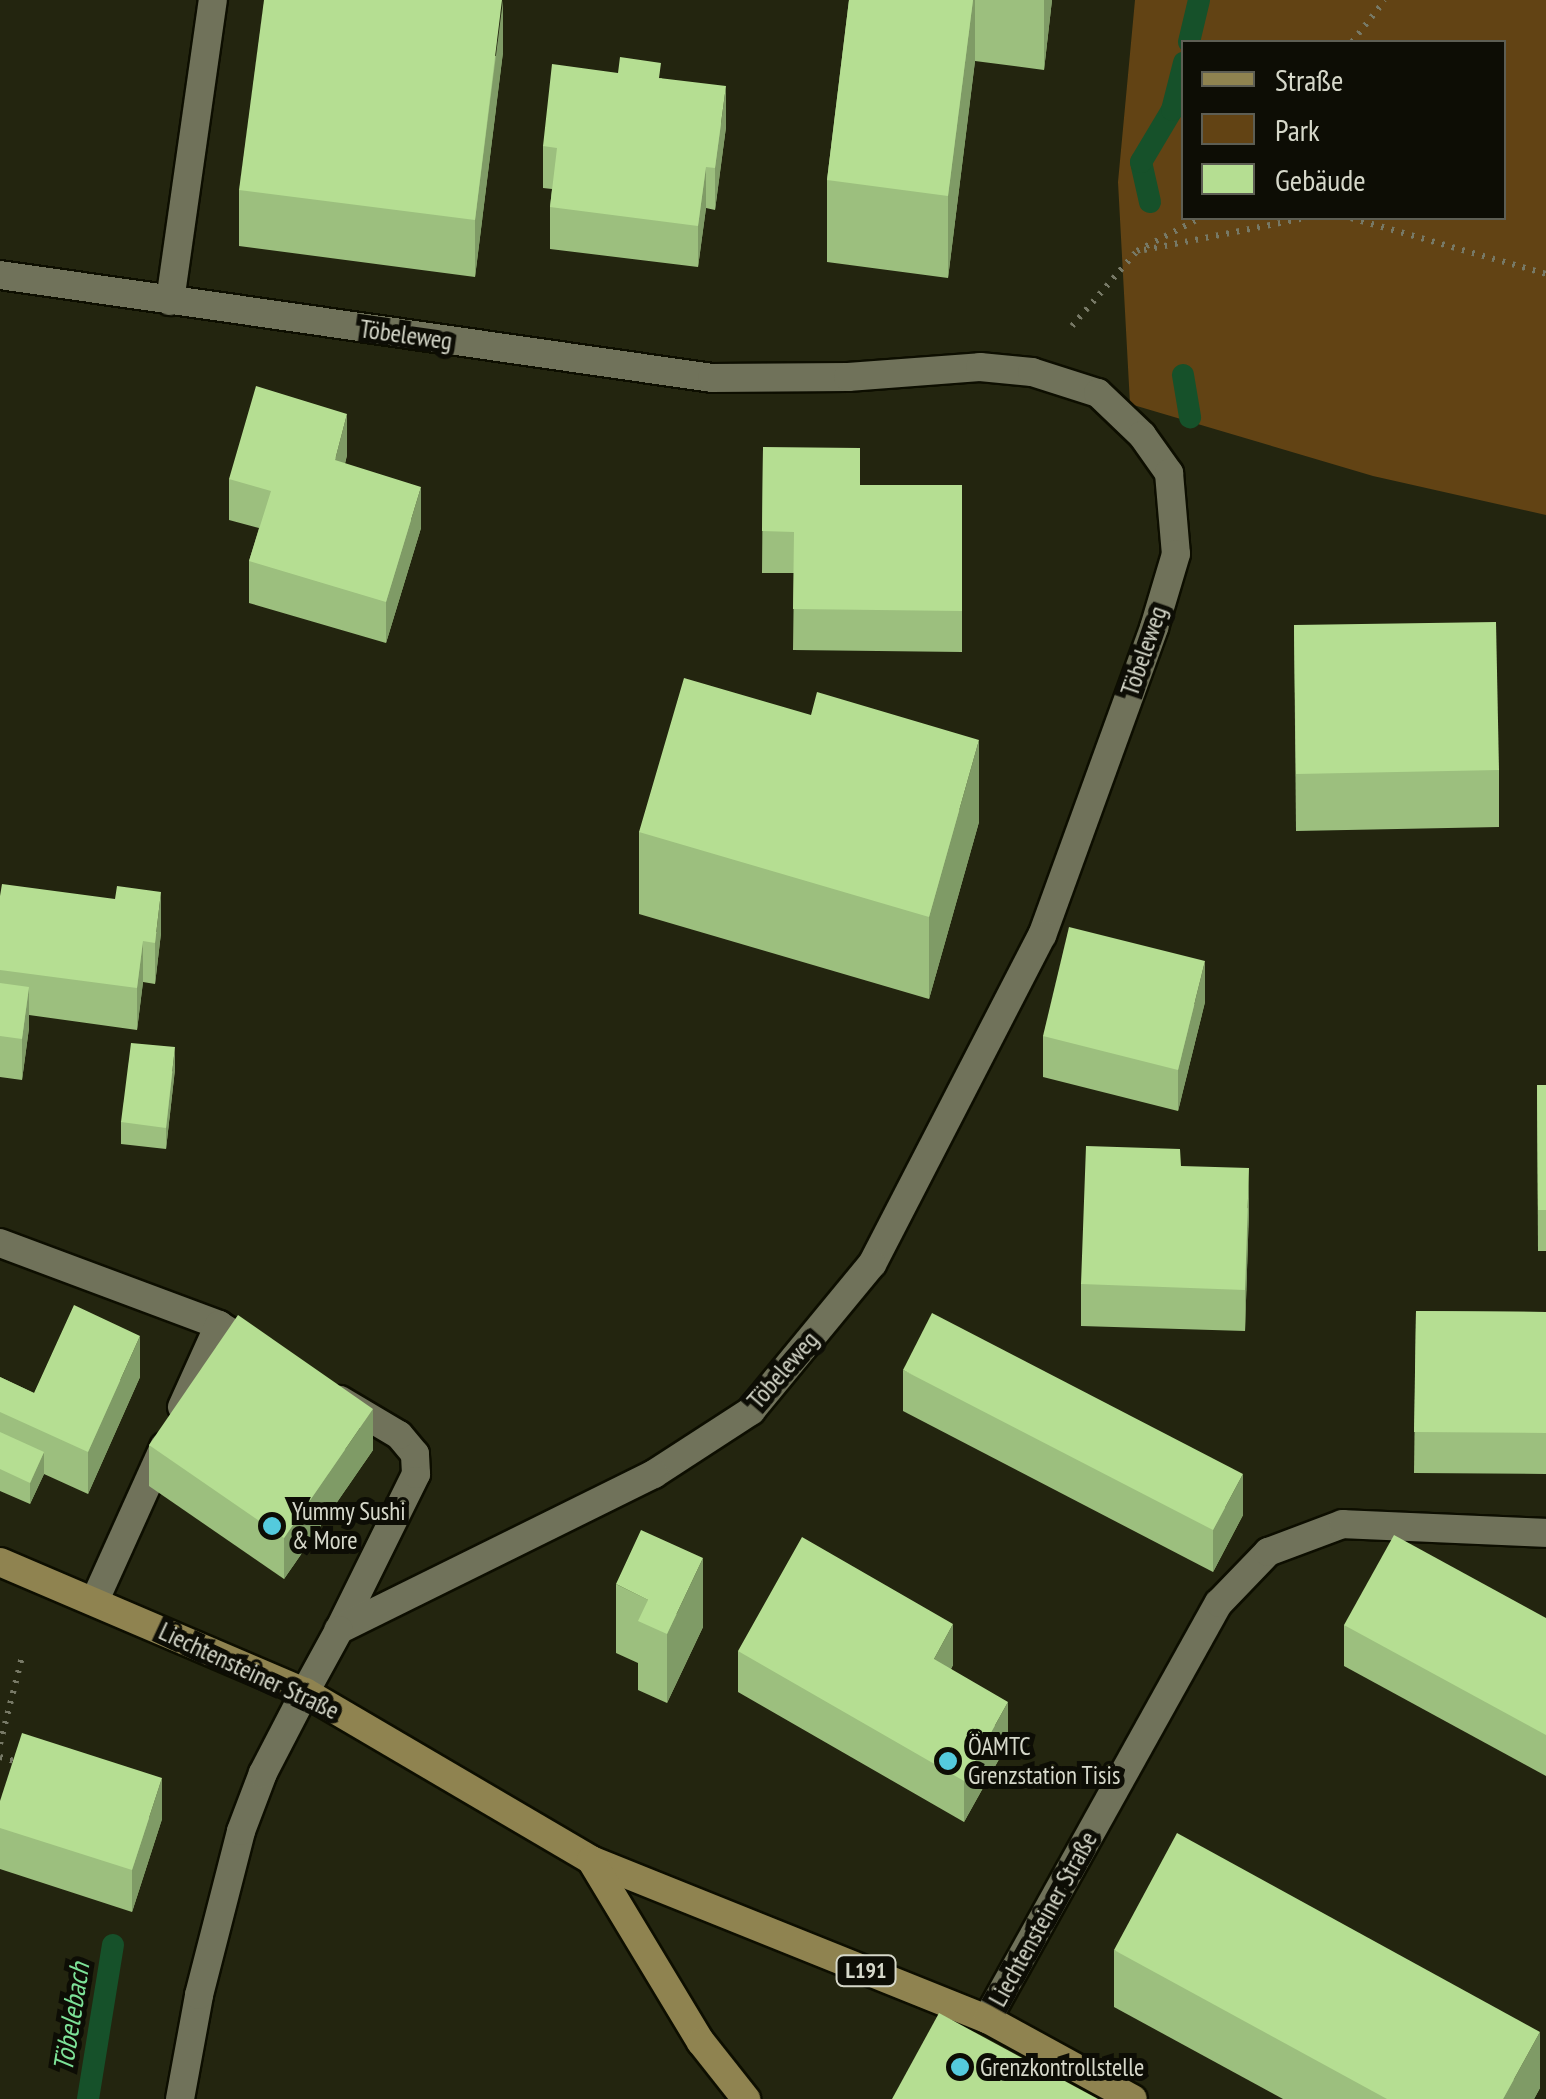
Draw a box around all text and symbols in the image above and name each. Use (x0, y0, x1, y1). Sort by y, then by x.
legend (1181, 40, 1506, 220)
text: Straße (1275, 60, 1343, 99)
text: Park (1275, 110, 1320, 149)
text: Gebäude (1275, 160, 1366, 199)
street label: Töbeleweg (358, 314, 454, 356)
street label: Töbeleweg (1115, 602, 1173, 700)
street label: Töbeleweg (741, 1325, 825, 1415)
place label: Yummy Sushi & More (292, 1497, 406, 1556)
marker: Yummy Sushi & More (261, 1515, 283, 1537)
street label: Liechtensteiner Straße (154, 1616, 344, 1726)
place label: ÖAMTC Grenzstation Tisis (968, 1732, 1121, 1791)
marker: ÖAMTC Grenzstation Tisis (937, 1750, 959, 1772)
street label: Liechtensteiner Straße (983, 1826, 1103, 2012)
road number: L191 (834, 1954, 898, 1988)
water label: Töbelebach (46, 1960, 96, 2074)
place label: Grenzkontrollstelle (980, 2052, 1144, 2082)
marker: Grenzkontrollstelle (949, 2056, 971, 2078)

